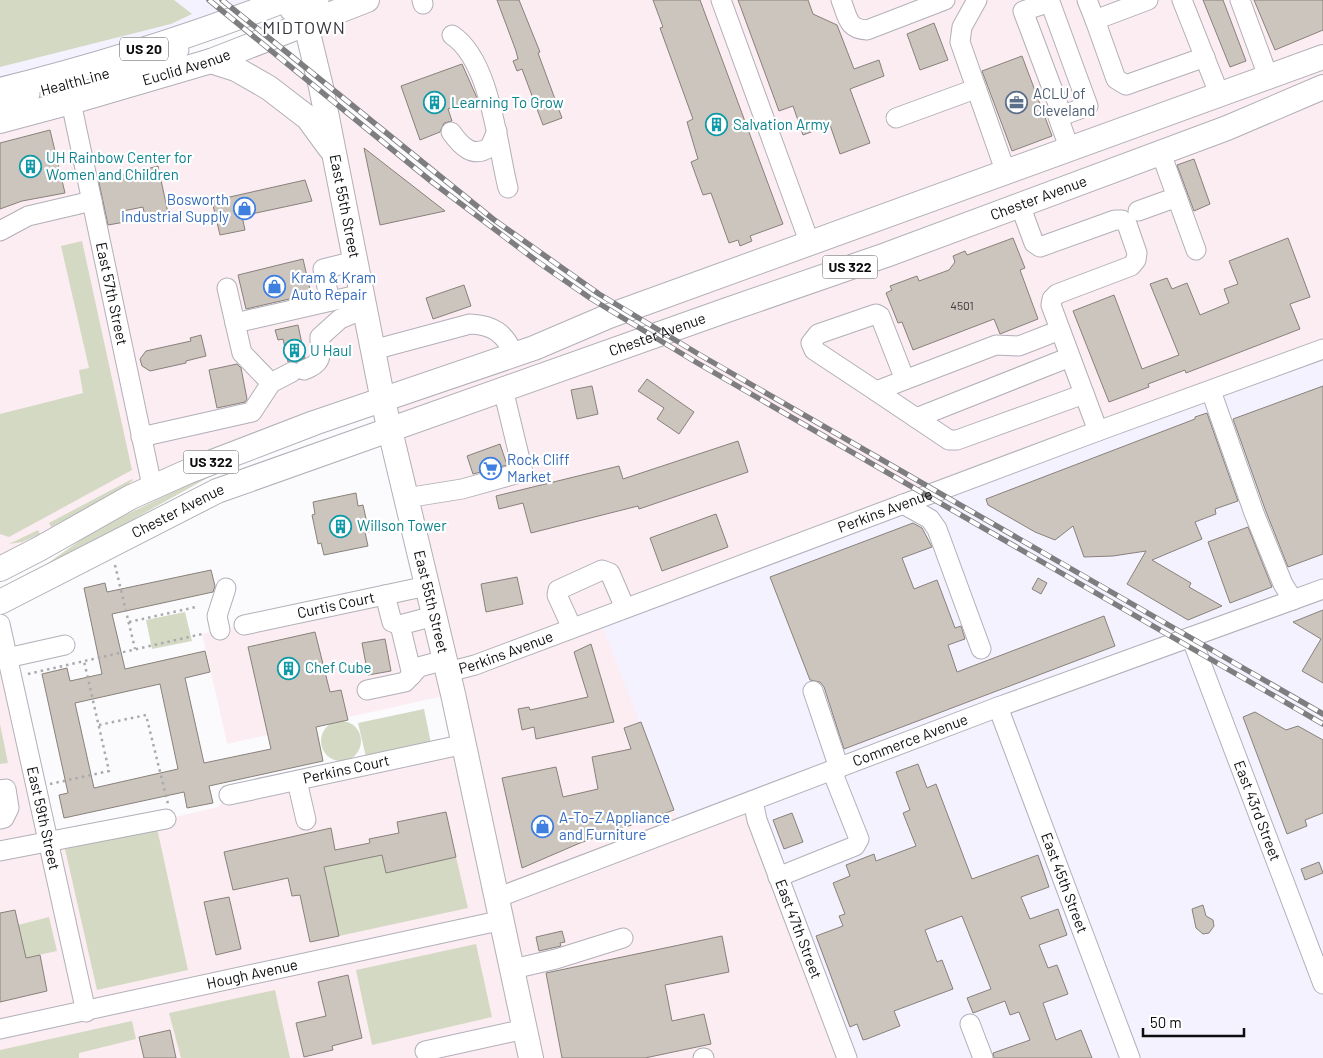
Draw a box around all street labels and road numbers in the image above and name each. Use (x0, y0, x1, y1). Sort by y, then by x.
road number: US 20 (120, 38, 168, 61)
street label: Euclid Avenue (140, 44, 233, 89)
street label: HealthLine (38, 63, 111, 99)
street label: East 55th Street (326, 153, 365, 259)
street label: Chester Avenue (988, 171, 1089, 223)
street label: East 57th Street (93, 240, 132, 347)
road number: US 322 (822, 256, 878, 278)
street label: Chester Avenue (606, 308, 708, 359)
road number: US 322 (184, 451, 238, 474)
street label: Chester Avenue (128, 479, 226, 541)
street label: Perkins Avenue (835, 484, 935, 536)
street label: East 55th Street (411, 548, 453, 655)
street label: Curtis Court (295, 587, 376, 621)
street label: Perkins Avenue (456, 627, 555, 677)
street label: Commerce Avenue (850, 709, 970, 770)
street label: Perkins Court (301, 751, 391, 787)
street label: East 43rd Street (1231, 758, 1285, 863)
street label: East 59th Street (24, 765, 64, 872)
street label: East 45th Street (1038, 830, 1092, 935)
street label: East 47th Street (772, 876, 826, 981)
street label: Hough Avenue (205, 955, 299, 992)

